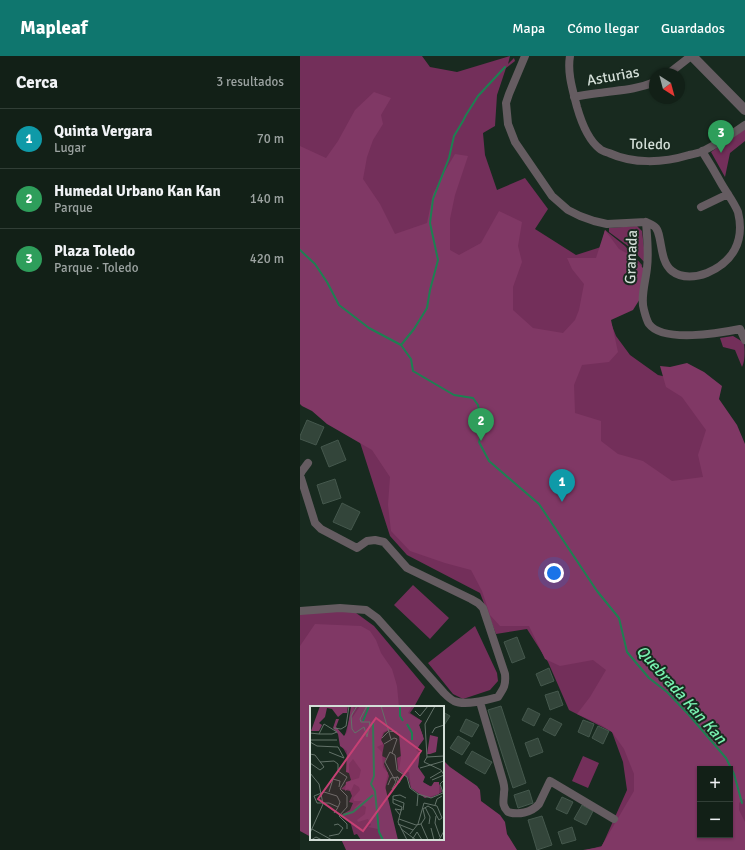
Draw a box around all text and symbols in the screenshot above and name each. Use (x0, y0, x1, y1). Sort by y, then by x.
text: Mapleaf (20, 16, 88, 40)
text: Mapa (512, 20, 545, 37)
text: Cómo llegar (567, 20, 639, 37)
text: Guardados (661, 20, 725, 37)
street label: Asturias (585, 62, 641, 89)
north arrow (649, 68, 685, 104)
text: Cerca (16, 72, 58, 93)
text: 3 resultados (216, 74, 284, 90)
pin: 3 (708, 120, 734, 153)
text: Quinta Vergara (54, 122, 152, 140)
text: 1 (25, 131, 33, 147)
text: 70 m (257, 131, 284, 147)
street label: Toledo (629, 135, 671, 153)
text: Lugar (54, 140, 86, 156)
text: Humedal Urbano Kan Kan (54, 182, 221, 200)
text: 2 (25, 191, 33, 207)
text: 140 m (250, 191, 284, 207)
text: Parque (54, 200, 93, 216)
street label: Granada (621, 230, 641, 284)
text: Plaza Toledo (54, 242, 135, 260)
text: 3 (25, 251, 33, 267)
text: 420 m (250, 251, 284, 267)
text: Parque · Toledo (54, 260, 138, 276)
pin: 2 (468, 408, 494, 441)
pin: 1 (549, 469, 575, 502)
your location (544, 563, 564, 583)
water label: Quebrada Kan Kan (632, 641, 732, 749)
inset map (310, 706, 444, 840)
map controls (697, 766, 733, 838)
button: + (697, 766, 733, 802)
button: − (697, 802, 733, 838)

